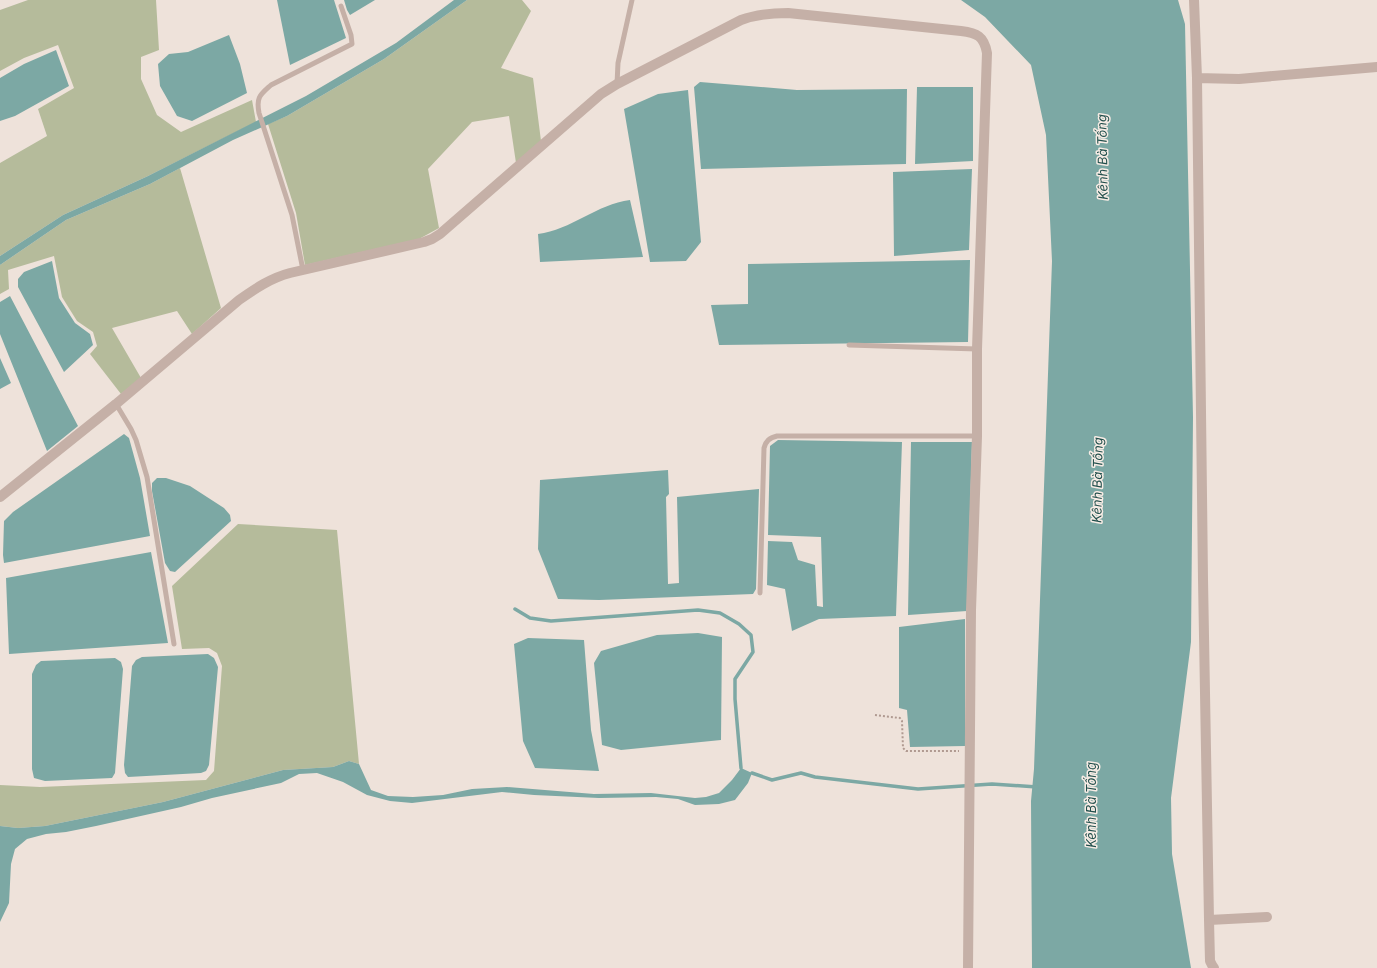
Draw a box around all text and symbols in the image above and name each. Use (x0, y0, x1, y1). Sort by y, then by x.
water label: Kênh Bà Tống (1093, 114, 1111, 200)
water label: Kênh Bà Tống (1088, 437, 1106, 523)
water label: Kênh Bà Tống (1083, 762, 1099, 848)

